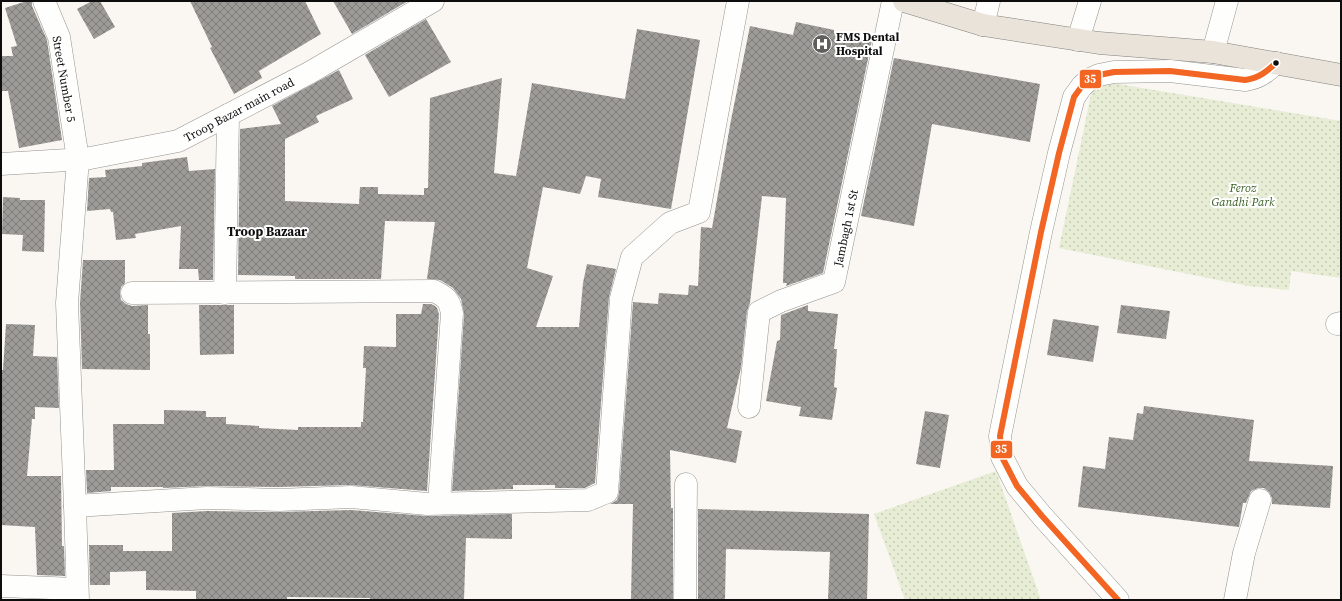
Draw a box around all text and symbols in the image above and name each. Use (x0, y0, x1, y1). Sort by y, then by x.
place label: FMS Dental Hospital (836, 29, 899, 59)
hospital icon: FMS Dental Hospital (811, 33, 833, 55)
street label: Street Number 5 (49, 35, 79, 123)
unlabelled marker (1271, 58, 1281, 68)
line badge: 35 (1079, 69, 1102, 89)
text: 35 (1084, 72, 1096, 87)
street label: Troop Bazar main road (181, 74, 297, 146)
park label: Feroz Gandhi Park (1211, 180, 1275, 210)
street label: Jambagh 1st St (830, 188, 862, 269)
district label: Troop Bazaar (227, 223, 308, 240)
line badge: 35 (990, 440, 1013, 459)
text: 35 (995, 442, 1007, 457)

